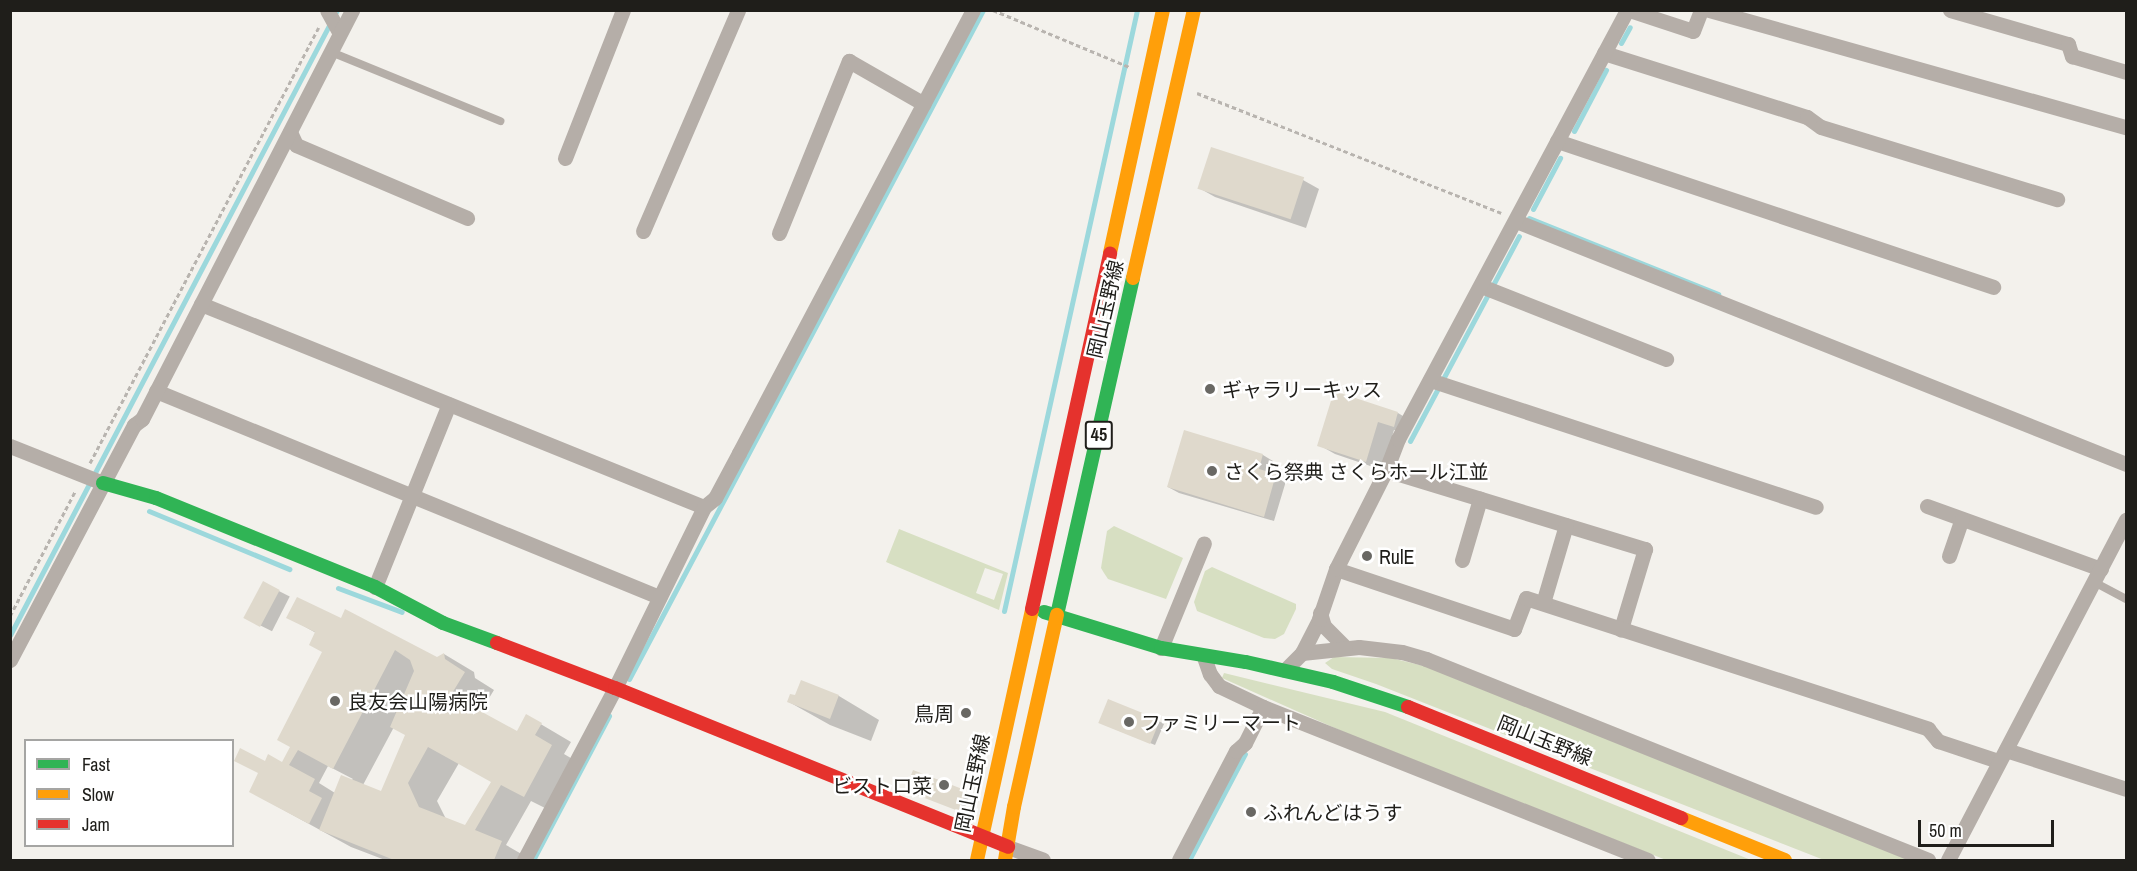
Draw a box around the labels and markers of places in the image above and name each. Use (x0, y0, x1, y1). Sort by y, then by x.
place label: ギャラリーキッス (1222, 377, 1382, 401)
marker: ギャラリーキッス (1203, 382, 1217, 396)
place label: さくら祭典 さくらホール江並 (1224, 459, 1489, 483)
marker: さくら祭典 さくらホール江並 (1205, 464, 1219, 478)
place label: RulE (1379, 544, 1415, 568)
marker: RulE (1360, 549, 1374, 563)
place label: 良友会山陽病院 (348, 689, 488, 713)
marker: 良友会山陽病院 (326, 692, 344, 710)
place label: 鳥周 (914, 701, 954, 725)
marker: 鳥周 (959, 706, 973, 720)
place label: ファミリーマート (1141, 710, 1301, 734)
marker: ファミリーマート (1122, 715, 1136, 729)
place label: ビストロ菜 (832, 773, 932, 797)
marker: ビストロ菜 (937, 778, 951, 792)
place label: ふれんどはうす (1263, 800, 1403, 824)
marker: ふれんどはうす (1244, 805, 1258, 819)

